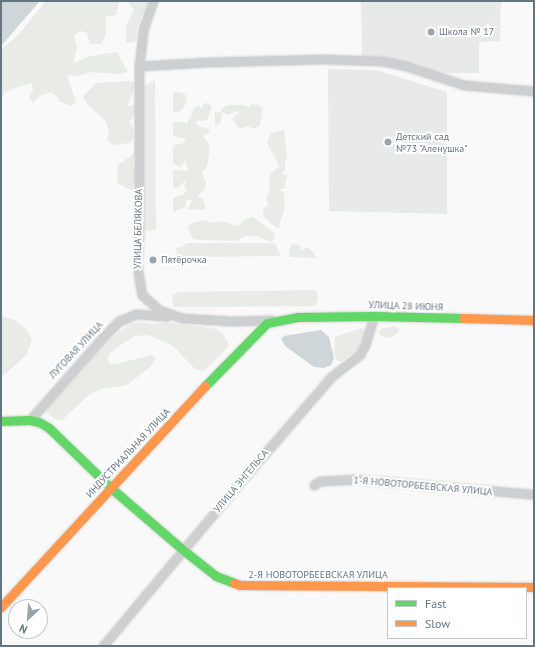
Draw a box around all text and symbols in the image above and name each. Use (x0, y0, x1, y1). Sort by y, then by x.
place label: Школа № 17 (439, 26, 494, 38)
marker: Школа № 17 (426, 27, 436, 37)
place label: Детский сад №73 "Аленушка" (396, 130, 468, 154)
marker: Детский сад №73 "Аленушка" (383, 137, 393, 147)
street label: УЛИЦА БЕЛЯКОВА (131, 188, 145, 270)
place label: Пятёрочка (161, 254, 207, 266)
marker: Пятёрочка (148, 255, 158, 265)
street label: УЛИЦА 28 ИЮНЯ (368, 299, 444, 313)
street label: ЛУГОВАЯ УЛИЦА (46, 319, 106, 381)
street label: ИНДУСТРИАЛЬНАЯ УЛИЦА (83, 406, 173, 500)
street label: УЛИЦА ЭНГЕЛЬСА (211, 447, 271, 515)
street label: 1-Я НОВОТОРБЕЕВСКАЯ УЛИЦА (353, 474, 493, 498)
street label: 2-Я НОВОТОРБЕЕВСКАЯ УЛИЦА (248, 569, 388, 581)
legend (387, 587, 527, 639)
text: Fast (425, 596, 446, 611)
north arrow (8, 599, 48, 639)
text: Slow (425, 616, 450, 631)
text: N (17, 621, 30, 637)

